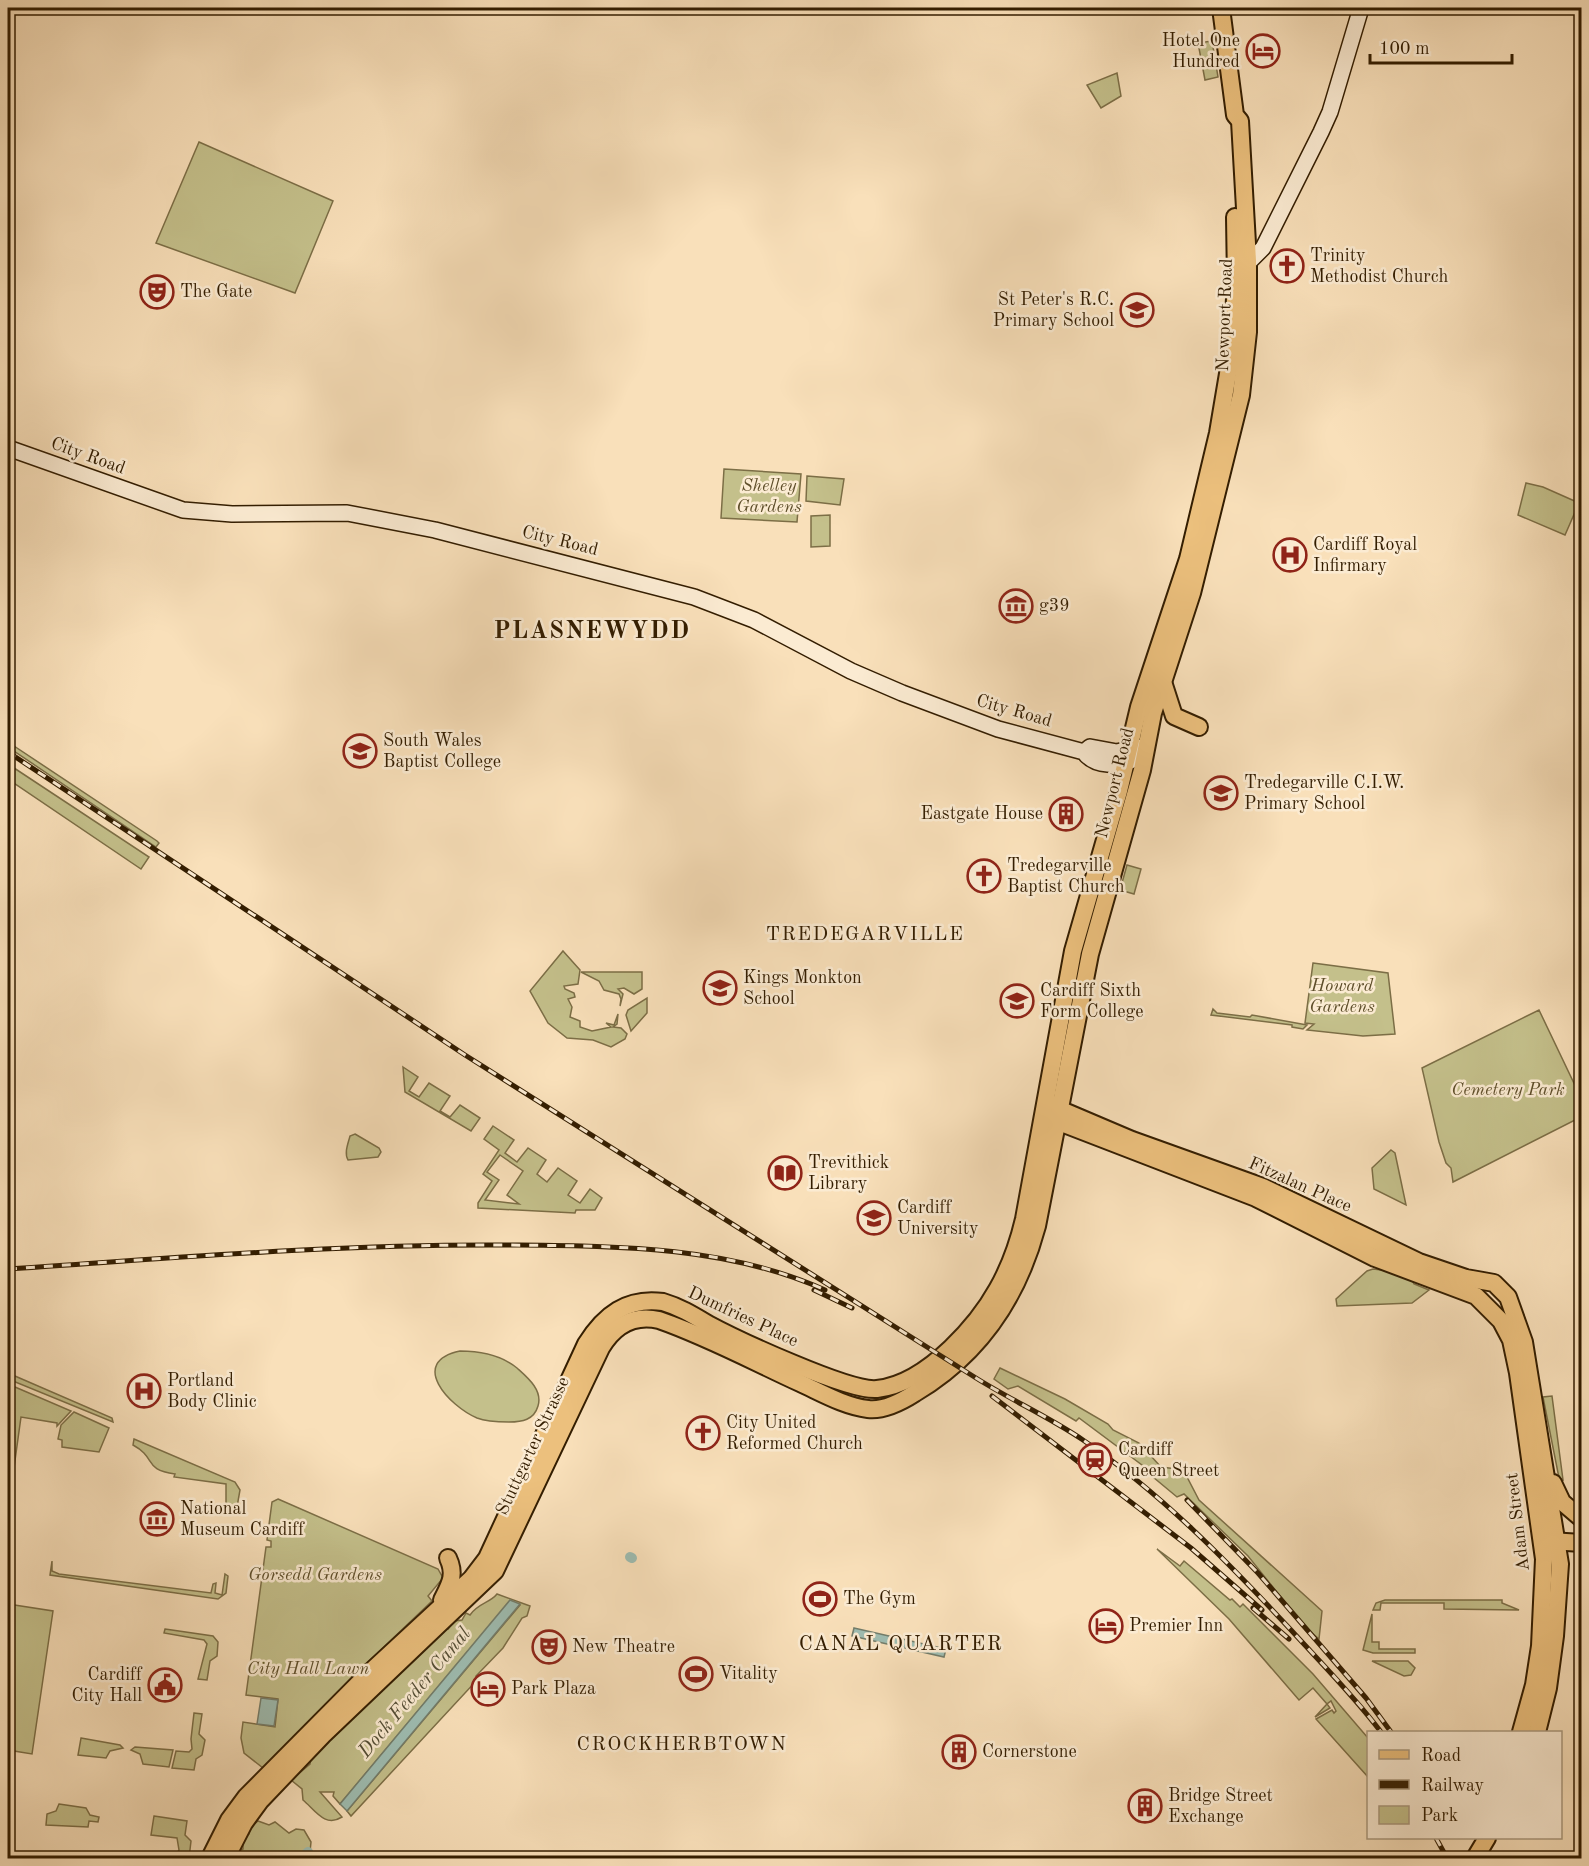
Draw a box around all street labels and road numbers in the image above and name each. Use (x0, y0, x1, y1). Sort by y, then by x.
street label: Newport Road (1214, 258, 1236, 372)
street label: City Road (48, 434, 128, 478)
street label: City Road (520, 523, 600, 559)
street label: City Road (974, 692, 1054, 730)
street label: Newport Road (1093, 726, 1137, 840)
street label: Fitzalan Place (1246, 1154, 1354, 1216)
street label: Dumfries Place (685, 1284, 801, 1350)
street label: Stuttgarter Strasse (493, 1374, 573, 1518)
street label: Adam Street (1503, 1472, 1533, 1572)

